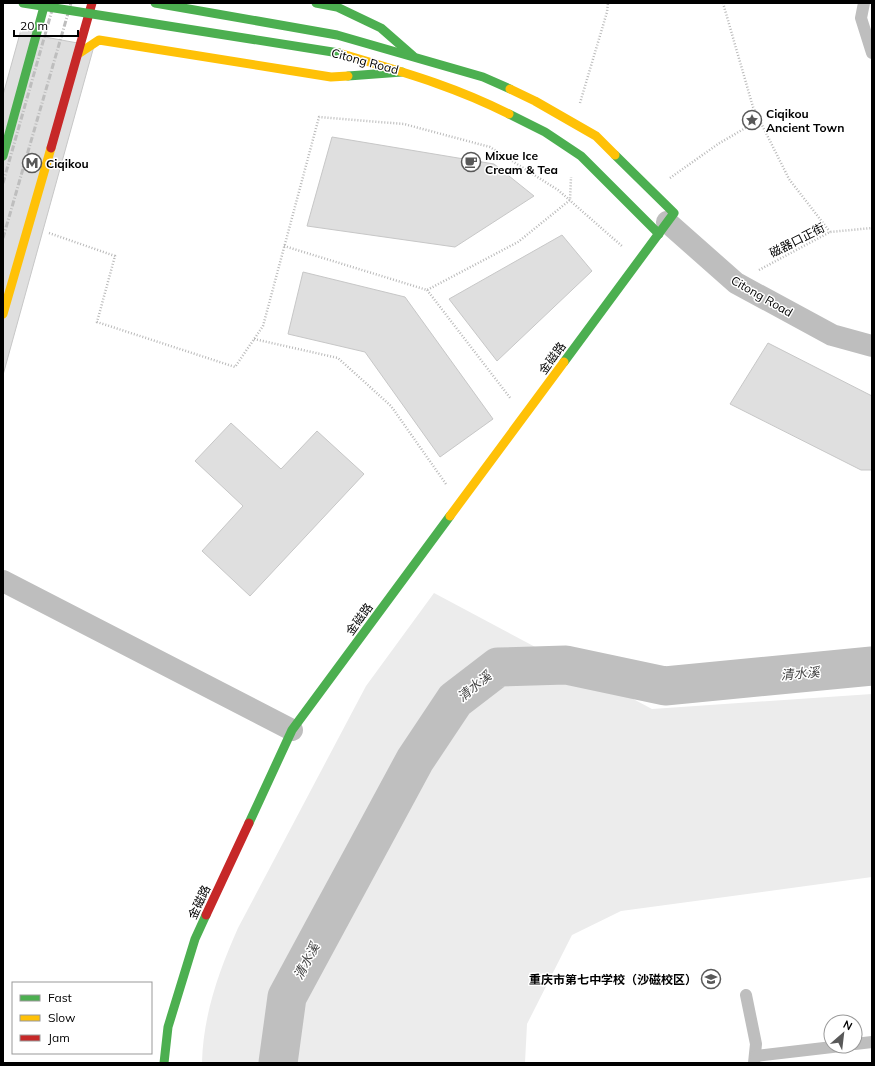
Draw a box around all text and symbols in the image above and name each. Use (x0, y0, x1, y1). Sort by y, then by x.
scale bar (14, 12, 78, 38)
text: 20 m (20, 18, 48, 33)
street label: Citong Road (330, 45, 400, 77)
place label: Ciqikou Ancient Town (766, 106, 844, 135)
place icon: Ciqikou Ancient Town (741, 109, 763, 131)
place label: Mixue Ice Cream & Tea (485, 148, 558, 177)
cafe icon: Mixue Ice Cream & Tea (460, 151, 482, 173)
metro station icon: Ciqikou (21, 152, 43, 174)
place label: Ciqikou (46, 156, 89, 171)
street label: 磁器口正街 (767, 220, 827, 260)
street label: Citong Road (728, 272, 796, 320)
street label: 金磁路 (535, 339, 569, 377)
street label: 金磁路 (342, 600, 376, 638)
water label: 清水溪 (780, 663, 822, 683)
water label: 清水溪 (454, 666, 496, 704)
street label: 金磁路 (185, 883, 213, 921)
water label: 清水溪 (290, 938, 323, 982)
school or university icon: 重庆市第七中学校（沙磁校区） (700, 968, 722, 990)
place label: 重庆市第七中学校（沙磁校区） (529, 972, 697, 987)
legend (12, 982, 152, 1054)
text: Fast (48, 990, 72, 1005)
text: Slow (48, 1010, 76, 1025)
north arrow (823, 1014, 863, 1054)
text: N (841, 1017, 855, 1033)
text: Jam (48, 1030, 70, 1045)

